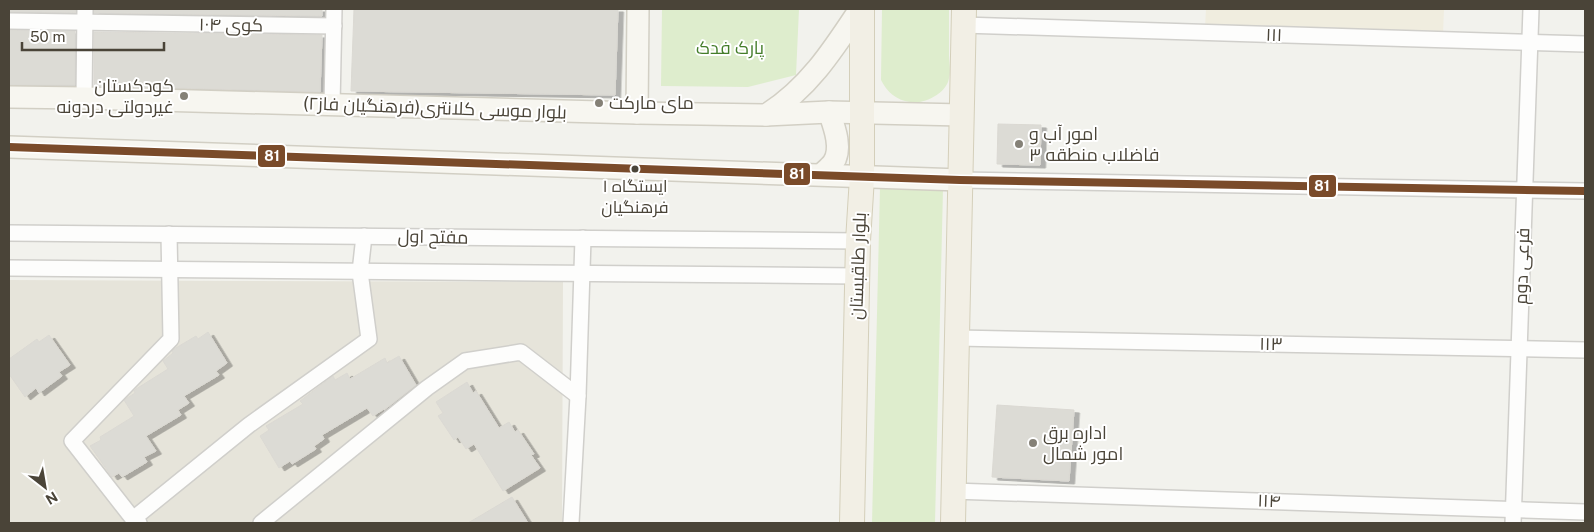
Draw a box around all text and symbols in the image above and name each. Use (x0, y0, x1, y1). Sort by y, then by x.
street label: کوی ۱۰۴ (199, 13, 263, 37)
scale bar (22, 20, 165, 52)
street label: ۱۱۱ (1265, 24, 1283, 45)
text: 50 m (30, 28, 65, 45)
park label: پارک فدک (696, 37, 764, 60)
place label: کودکستان غیردولتی دردونه (56, 75, 174, 118)
marker: کودکستان غیردولتی دردونه (178, 90, 190, 102)
street label: بلوار موسی کلانتری(فرهنگیان فاز۲) (303, 92, 567, 124)
place label: مای مارکت (609, 92, 694, 114)
marker: مای مارکت (593, 97, 605, 109)
place label: امور آب و فاضلاب منطقه ۳ (1029, 123, 1159, 165)
marker: امور آب و فاضلاب منطقه ۳ (1013, 138, 1025, 150)
line badge: 81 (257, 144, 286, 168)
text: 81 (264, 148, 280, 164)
line badge: 81 (783, 162, 811, 186)
marker: ایستگاه ۱ فرهنگیان (630, 164, 640, 174)
text: 81 (789, 166, 805, 182)
line badge: 81 (1308, 174, 1337, 198)
place label: ایستگاه ۱ فرهنگیان (601, 176, 669, 218)
text: 81 (1314, 178, 1330, 194)
street label: بلوار طاقبستان (845, 212, 871, 320)
street label: مفتح اول (397, 225, 469, 250)
street label: فرعی دوم (1510, 227, 1535, 305)
street label: ۱۱۳ (1259, 333, 1283, 354)
place label: اداره برق امور شمال (1043, 422, 1123, 465)
marker: اداره برق امور شمال (1027, 437, 1039, 449)
north arrow (20, 462, 70, 512)
text: N (43, 488, 61, 508)
street label: ۱۱۴ (1257, 490, 1281, 511)

